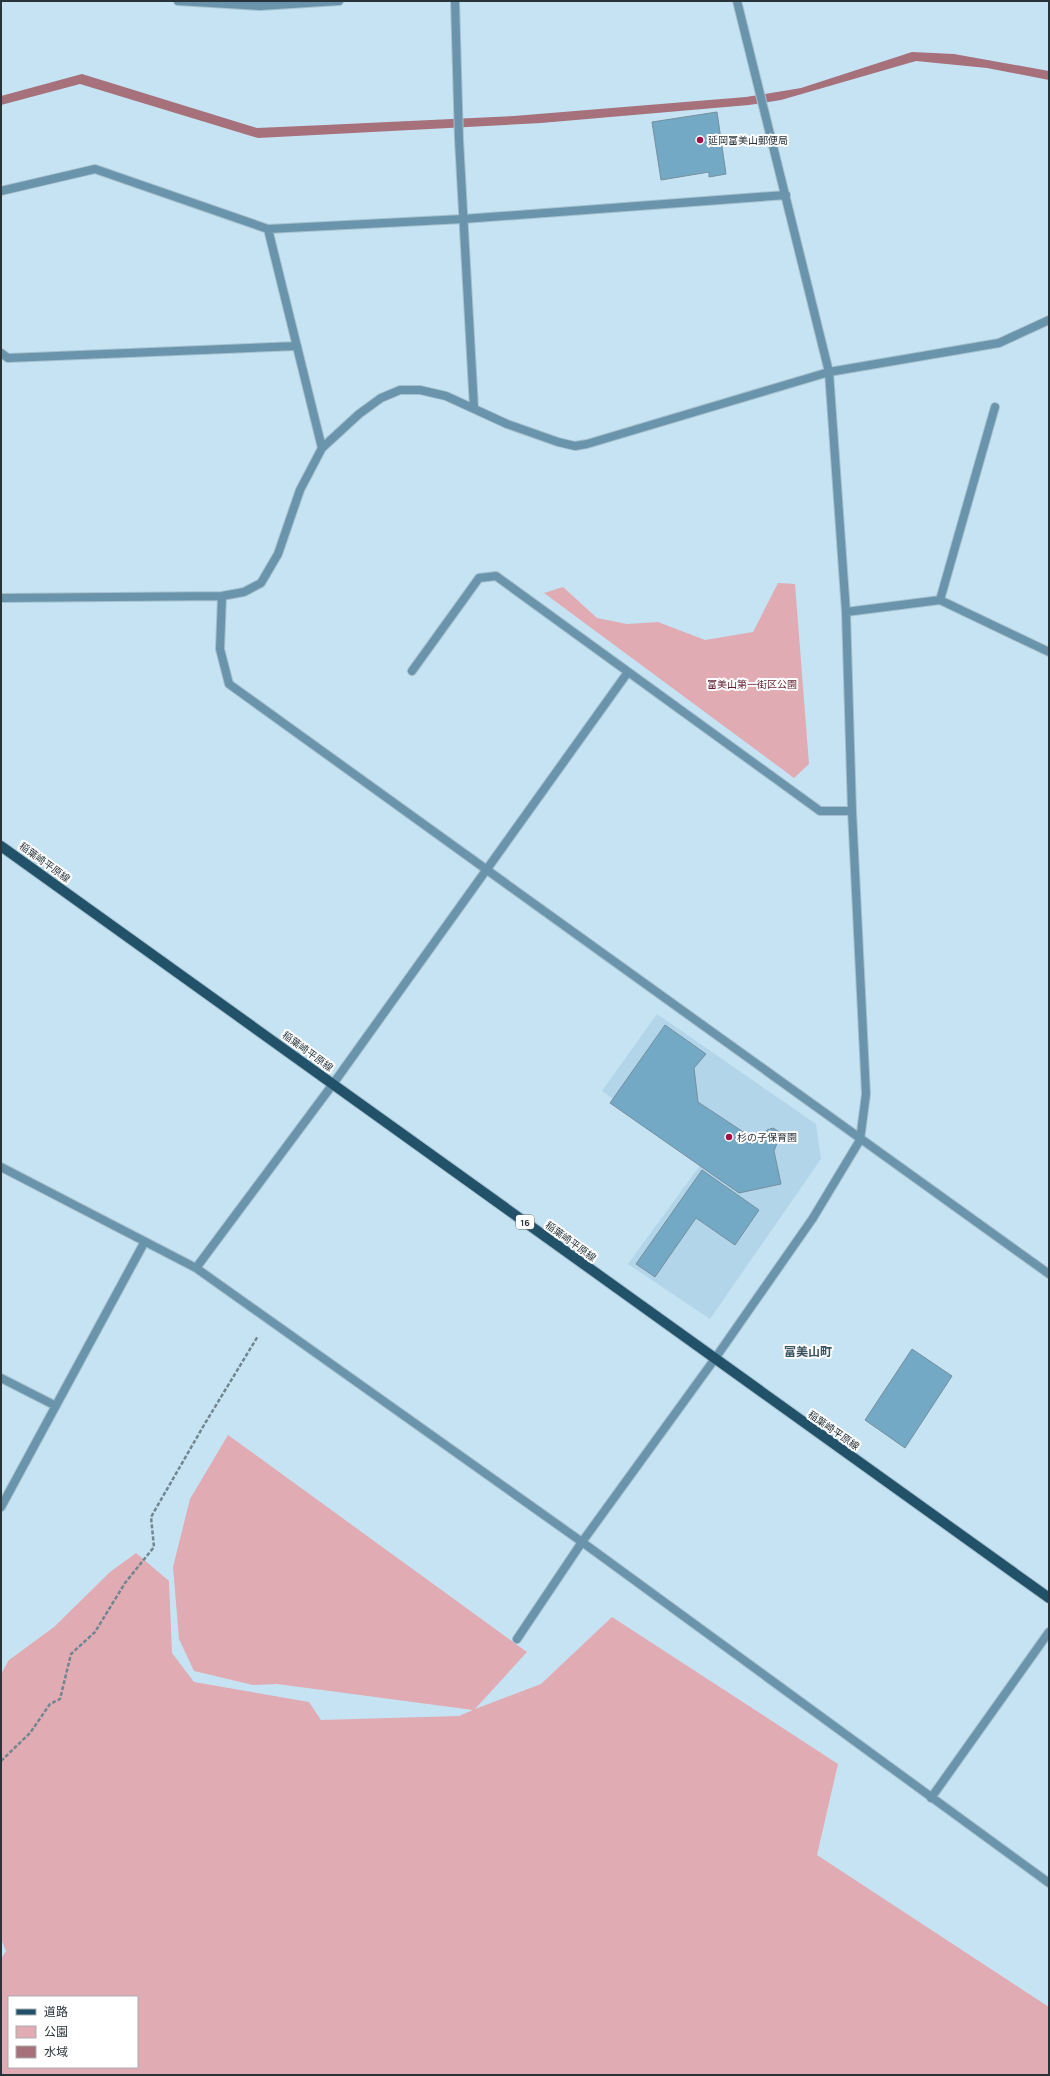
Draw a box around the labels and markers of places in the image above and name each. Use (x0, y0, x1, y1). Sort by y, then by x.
place label: 延岡富美山郵便局 (708, 133, 788, 147)
marker: 延岡富美山郵便局 (695, 135, 705, 145)
place label: 杉の子保育園 (737, 1130, 797, 1144)
marker: 杉の子保育園 (724, 1132, 734, 1142)

